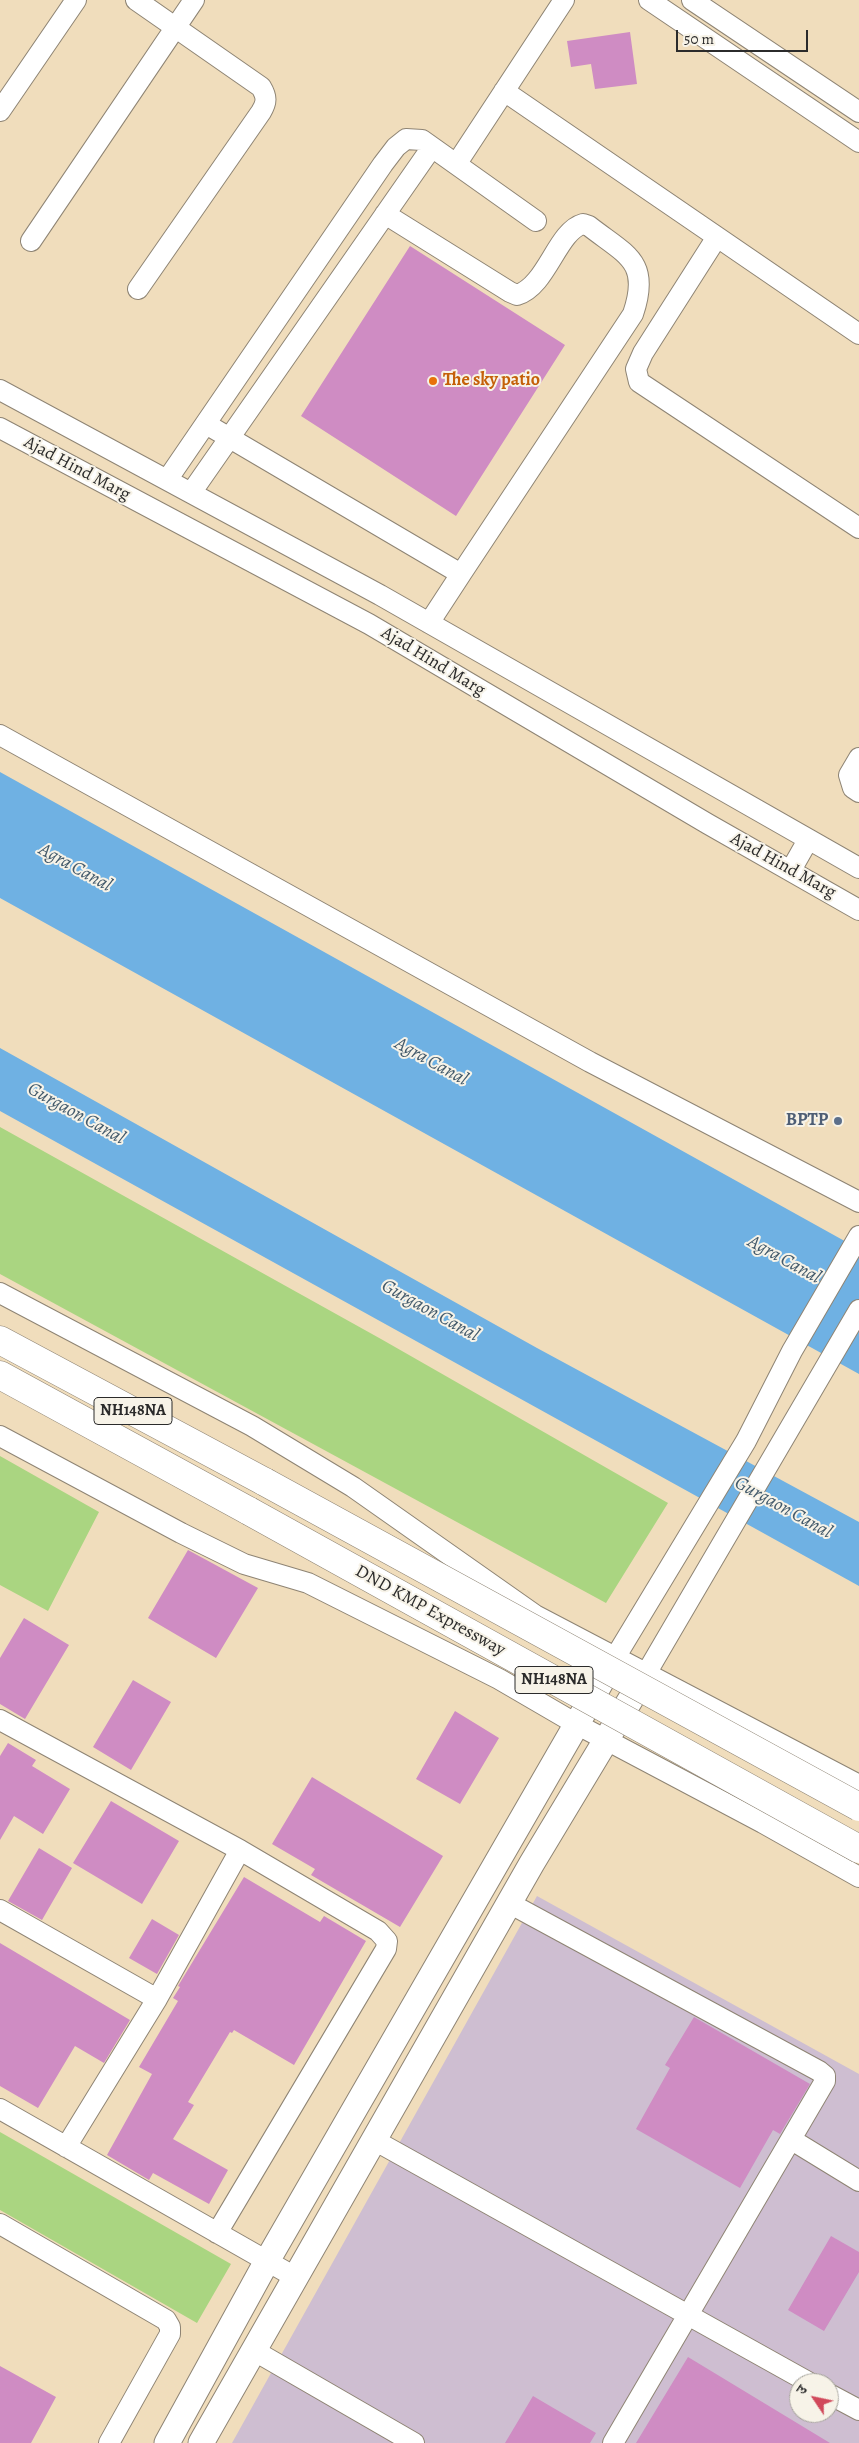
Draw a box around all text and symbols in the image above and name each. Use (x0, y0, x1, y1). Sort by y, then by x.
scale bar (679, 20, 812, 52)
text: 50 m (684, 29, 714, 49)
place label: The sky patio (443, 370, 540, 392)
marker: The sky patio (427, 375, 439, 387)
street label: Ajad Hind Marg (20, 432, 134, 506)
street label: Ajad Hind Marg (377, 622, 489, 702)
street label: Ajad Hind Marg (726, 828, 840, 904)
water label: Agra Canal (34, 839, 116, 897)
water label: Agra Canal (390, 1033, 472, 1091)
water label: Gurgaon Canal (23, 1078, 129, 1150)
place label: BPTP (786, 1110, 828, 1132)
marker: BPTP (832, 1115, 844, 1127)
water label: Agra Canal (743, 1231, 825, 1289)
water label: Gurgaon Canal (377, 1275, 483, 1347)
road number: NH148NA (94, 1398, 172, 1424)
water label: Gurgaon Canal (730, 1472, 836, 1544)
street label: DND KMP Expressway (351, 1561, 509, 1661)
road number: NH148NA (515, 1666, 593, 1694)
north arrow (789, 2373, 839, 2423)
text: उ (792, 2382, 812, 2398)

